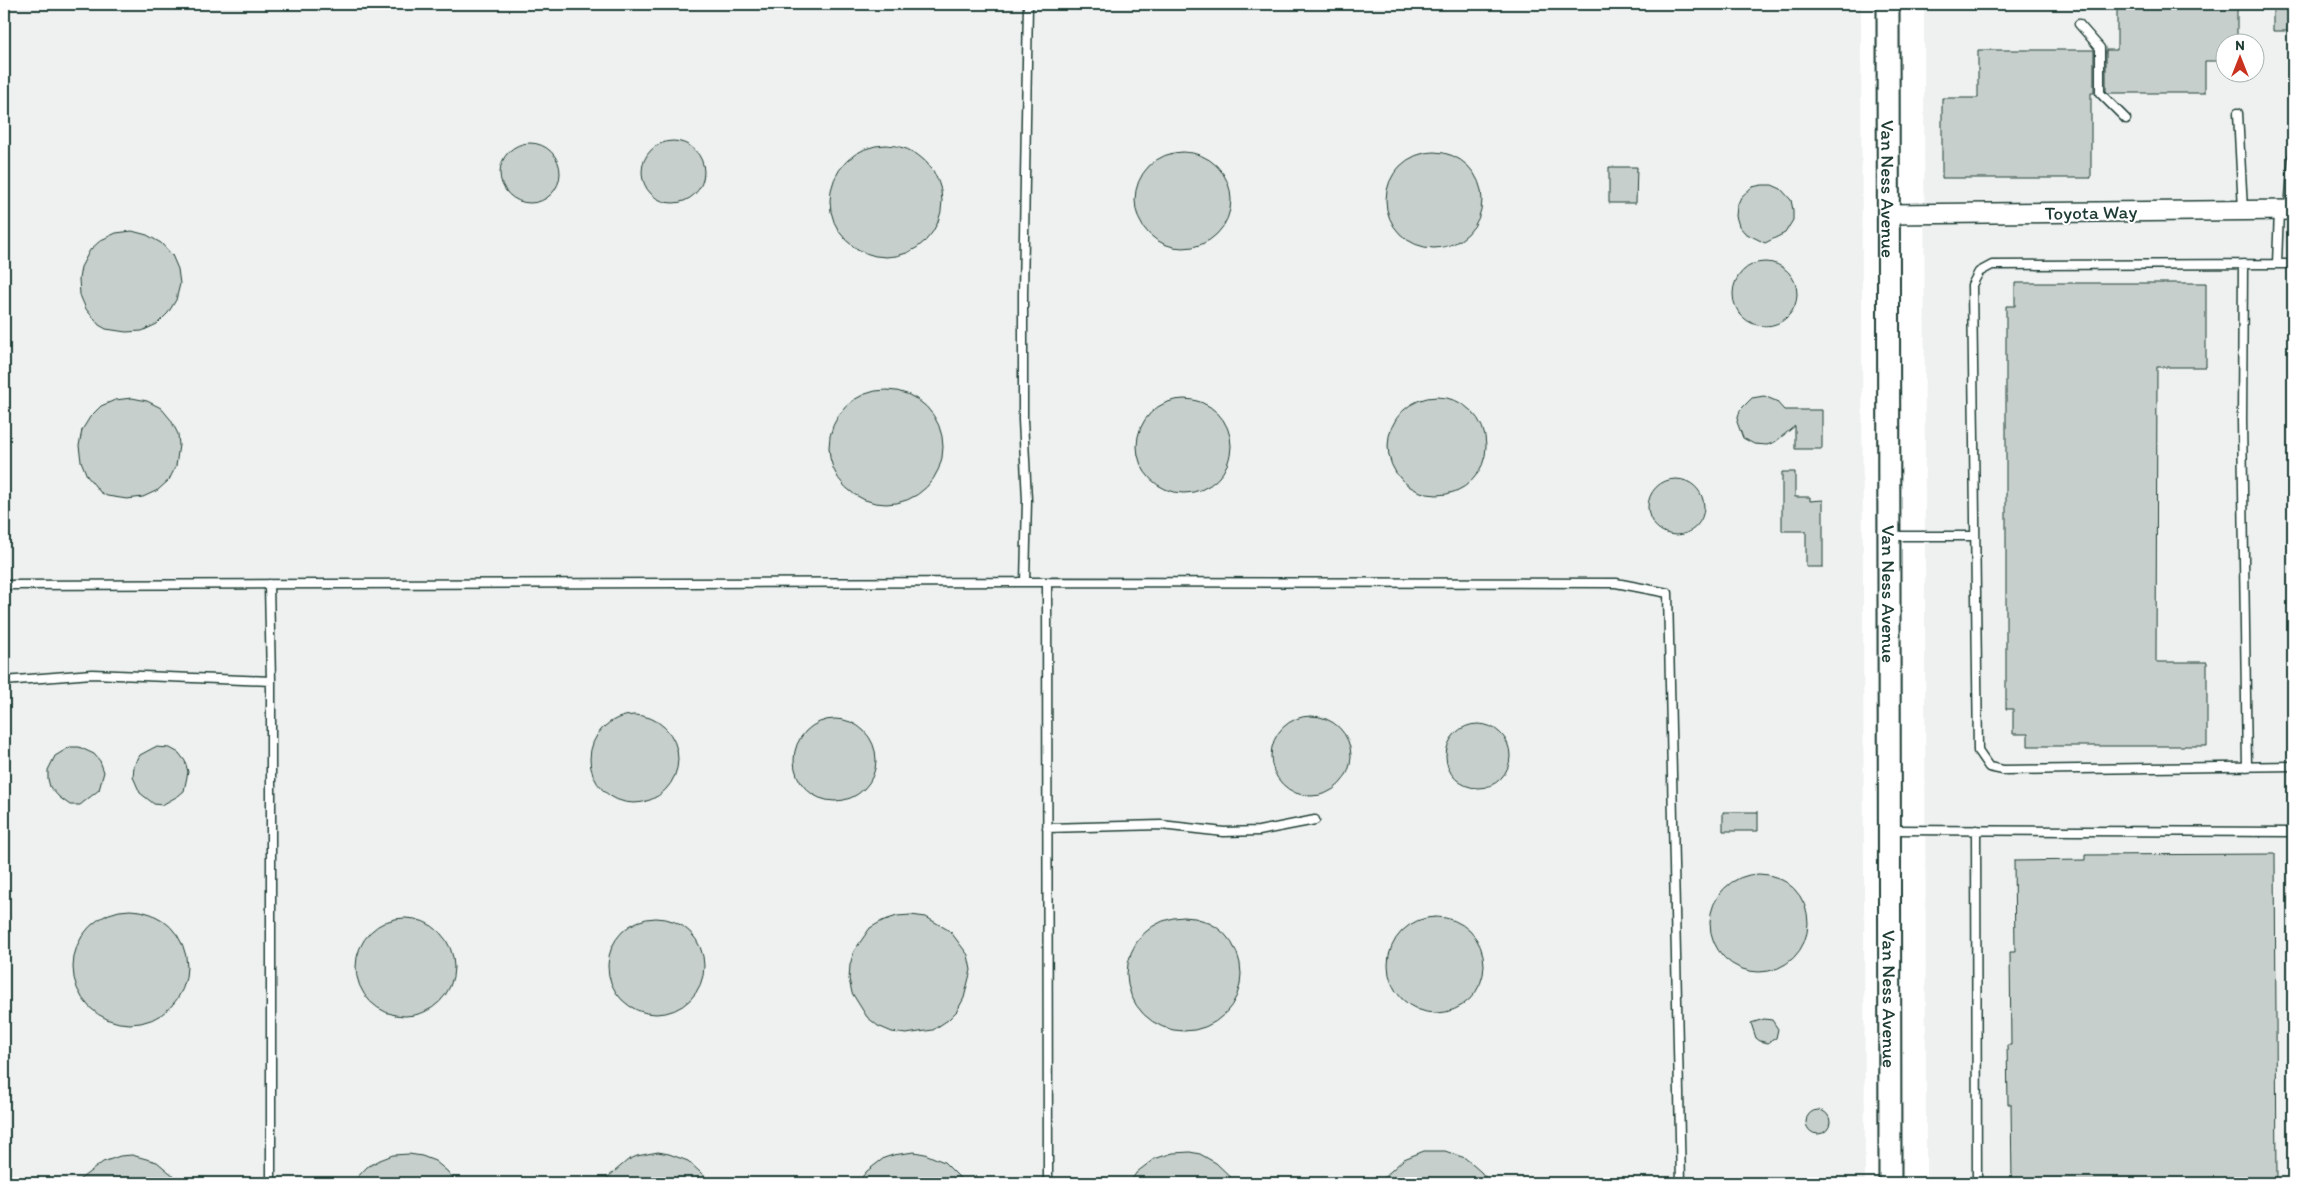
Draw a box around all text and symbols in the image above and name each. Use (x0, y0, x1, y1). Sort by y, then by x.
north arrow (2214, 32, 2264, 82)
text: N (2235, 37, 2245, 54)
street label: Van Ness Avenue (1876, 120, 1899, 258)
street label: Toyota Way (2044, 200, 2138, 225)
street label: Van Ness Avenue (1877, 525, 1900, 663)
street label: Van Ness Avenue (1878, 930, 1901, 1068)

